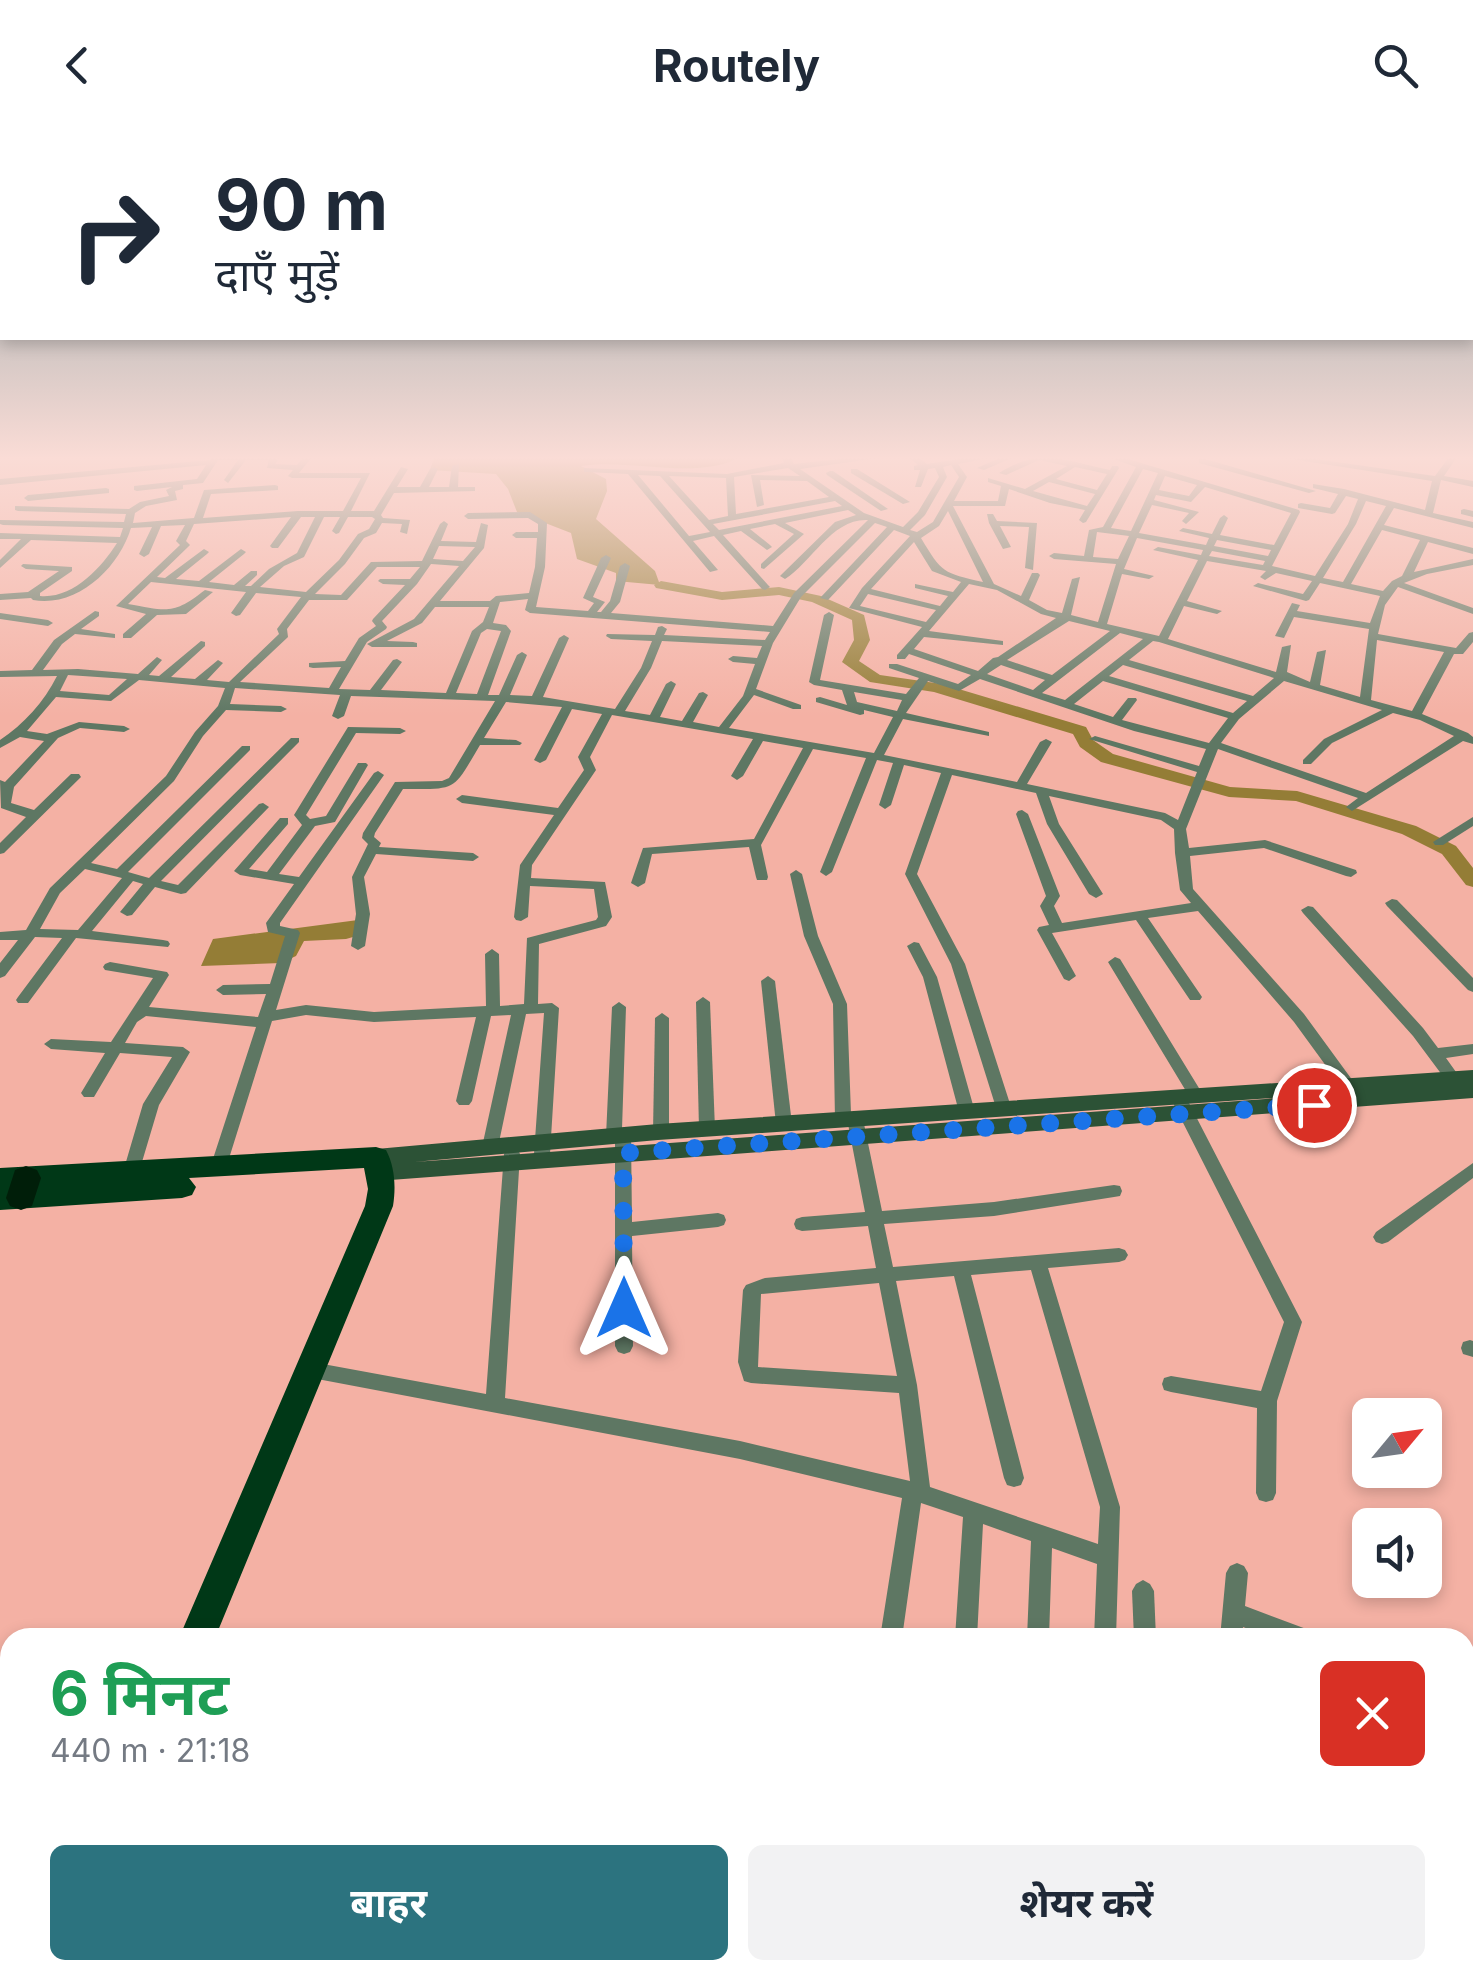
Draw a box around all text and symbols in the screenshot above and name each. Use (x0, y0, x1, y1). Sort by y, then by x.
icon: back (50, 38, 105, 93)
text: Routely (653, 38, 820, 93)
icon: search (1368, 38, 1423, 93)
text: 90 m (215, 162, 388, 247)
icon: right (50, 170, 180, 300)
text: दाएँ मुड़ें (215, 247, 339, 302)
pin (1272, 1063, 1357, 1148)
icon: arrive (1287, 1078, 1342, 1133)
position arrow (572, 1256, 676, 1360)
north arrow (1352, 1398, 1442, 1488)
map controls (1352, 1398, 1442, 1598)
button: sound (1352, 1508, 1442, 1598)
text: 6 मिनट (50, 1657, 229, 1729)
button: close (1320, 1661, 1425, 1766)
text: 440 m · 21:18 (50, 1731, 250, 1770)
button: बाहर (50, 1845, 728, 1960)
button: शेयर करें (748, 1845, 1425, 1960)

